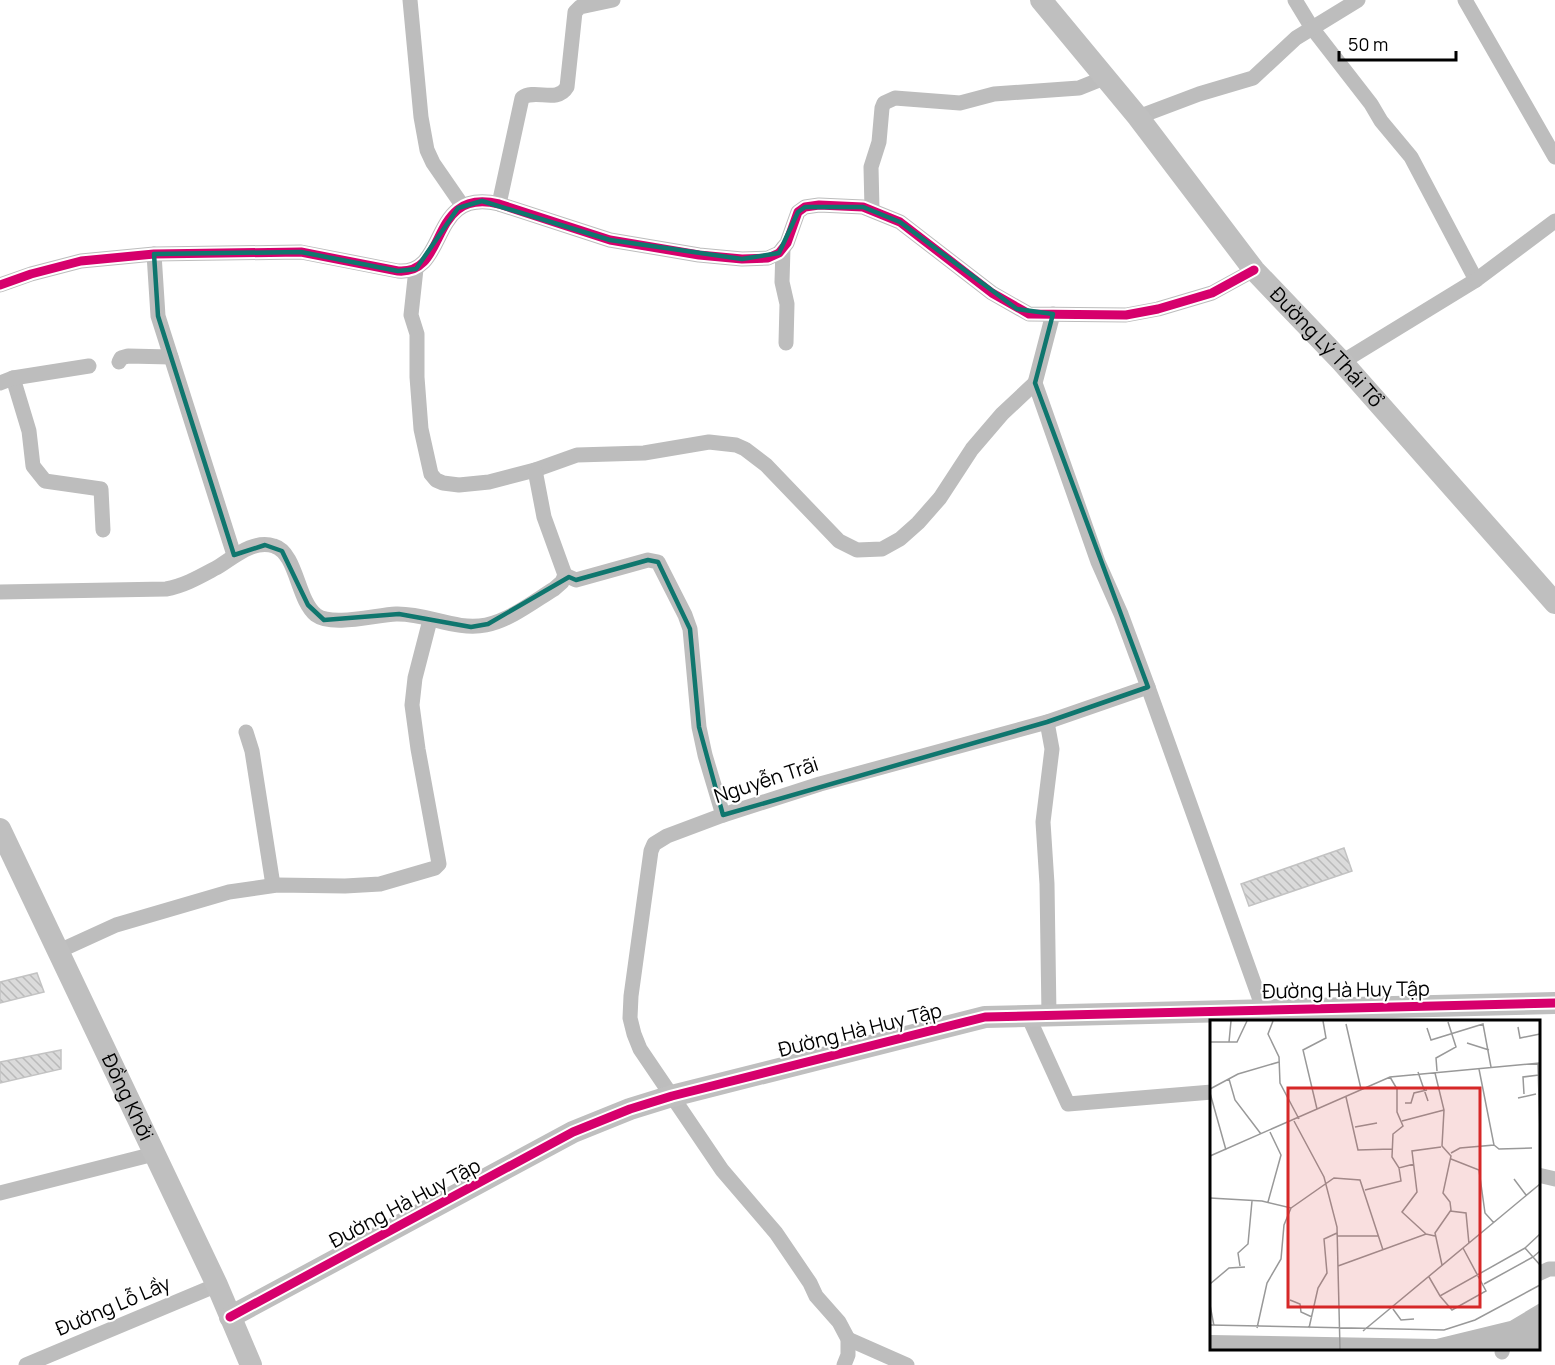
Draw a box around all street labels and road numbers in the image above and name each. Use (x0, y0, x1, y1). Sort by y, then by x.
street label: Đường Lý Thái Tổ (1264, 281, 1390, 413)
street label: Nguyễn Trãi (710, 750, 822, 809)
street label: Đường Hà Huy Tập (1262, 975, 1430, 1004)
street label: Đường Hà Huy Tập (775, 996, 945, 1063)
street label: Đồng Khởi (96, 1049, 160, 1145)
street label: Đường Hà Huy Tập (324, 1151, 485, 1254)
street label: Đường Lỗ Lầy (51, 1269, 175, 1342)

